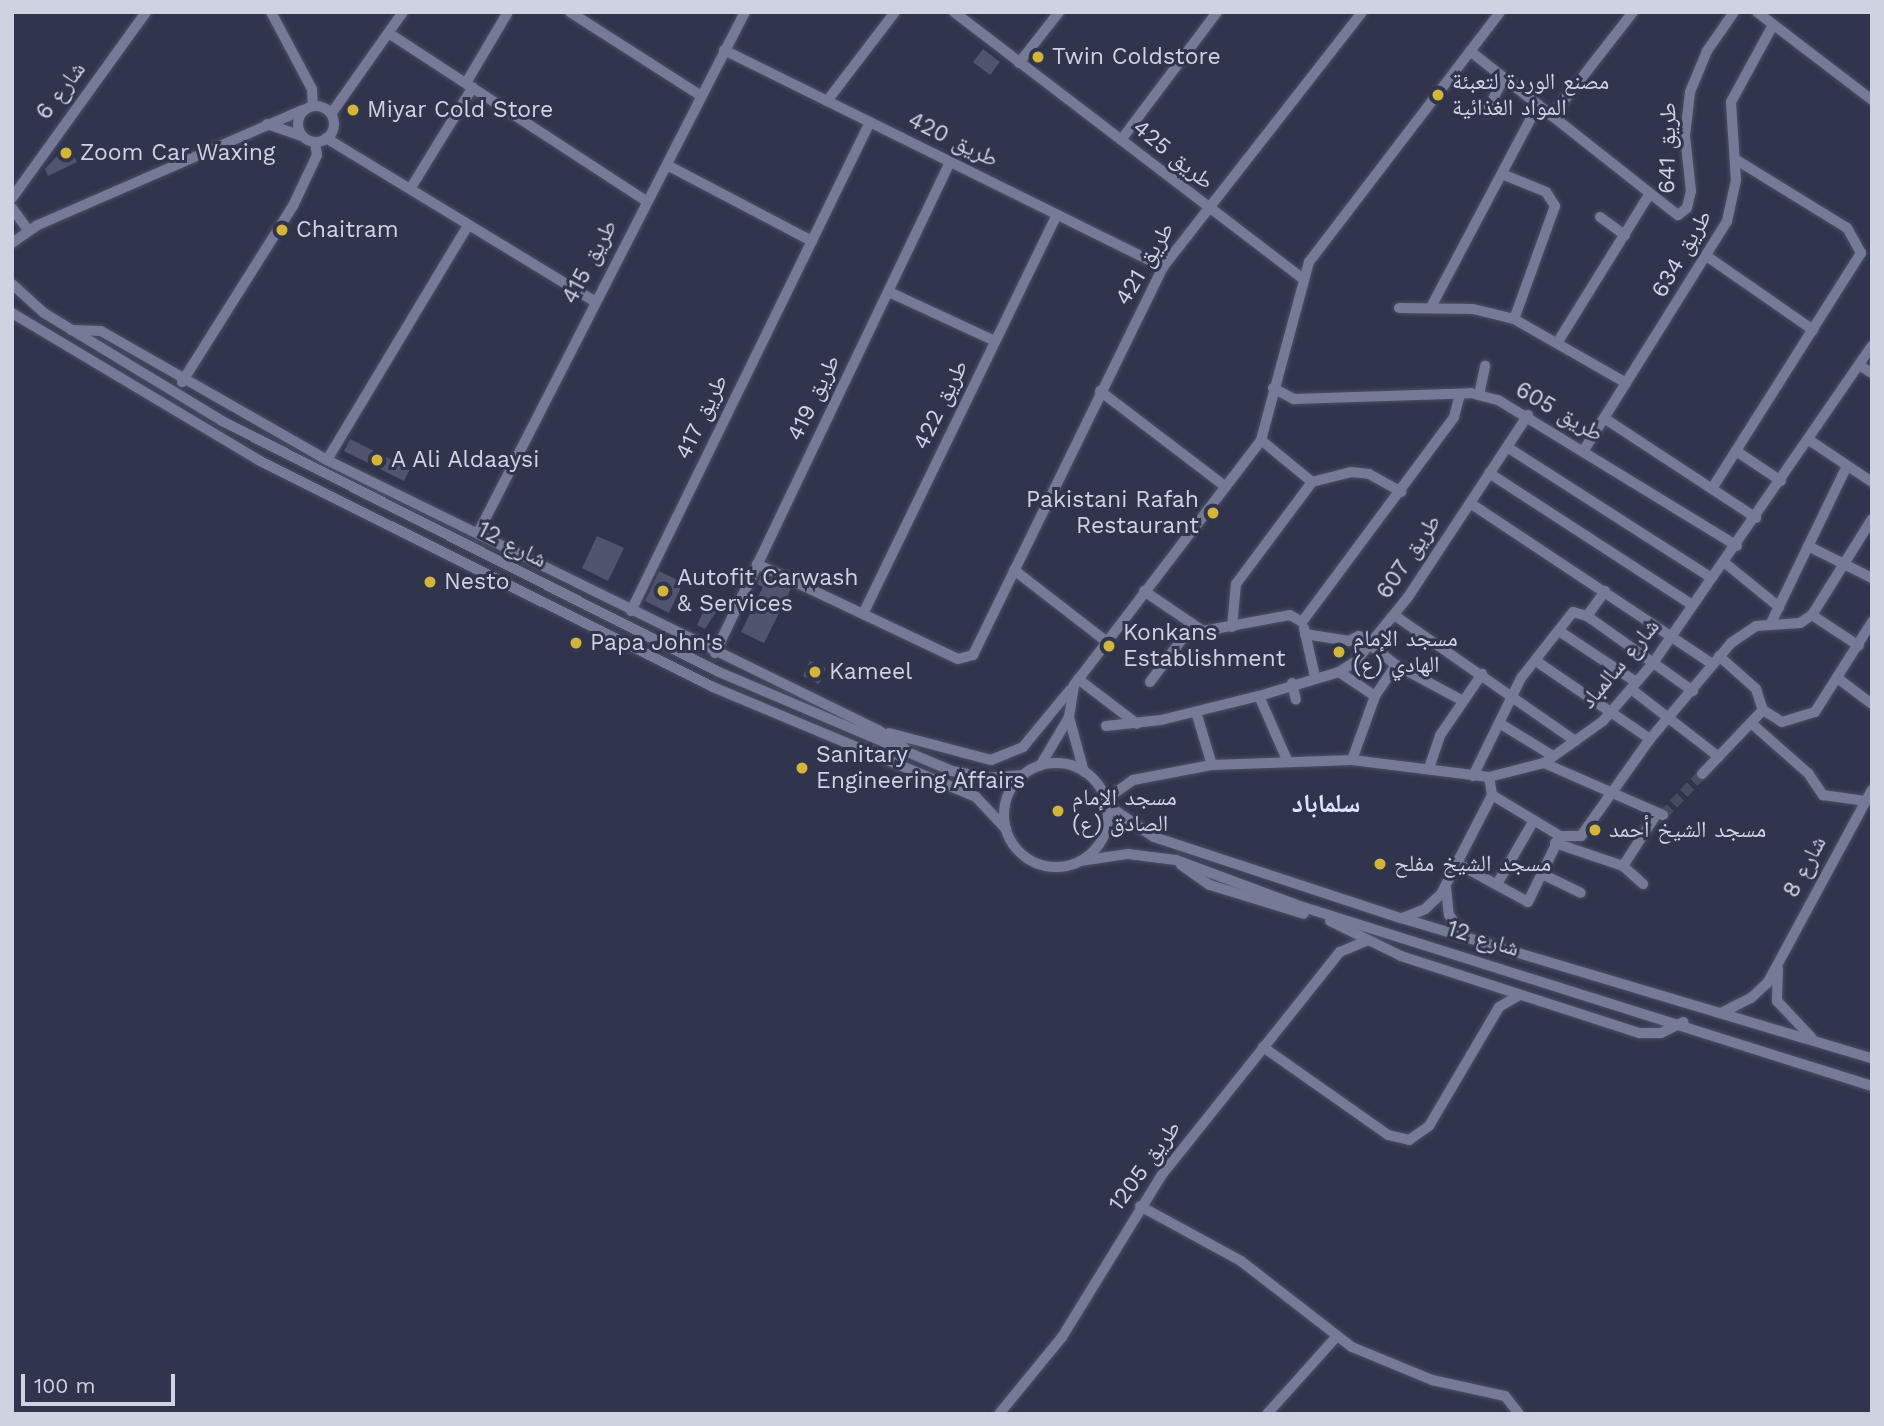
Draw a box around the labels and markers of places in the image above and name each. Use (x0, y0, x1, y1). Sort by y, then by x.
place label: Twin Coldstore (1052, 43, 1221, 71)
marker: Twin Coldstore (1030, 49, 1046, 65)
place label: مصنع الوردة لتعبئة المواد الغذائية (1452, 68, 1609, 122)
marker: مصنع الوردة لتعبئة المواد الغذائية (1430, 87, 1446, 103)
place label: Miyar Cold Store (367, 96, 554, 124)
marker: Miyar Cold Store (345, 102, 361, 118)
place label: Zoom Car Waxing (80, 139, 276, 167)
marker: Zoom Car Waxing (58, 145, 74, 161)
place label: Chaitram (296, 216, 399, 244)
marker: Chaitram (274, 222, 290, 238)
place label: A Ali Aldaaysi (391, 446, 542, 474)
marker: A Ali Aldaaysi (369, 452, 385, 468)
place label: Pakistani Rafah Restaurant (1026, 486, 1199, 540)
marker: Pakistani Rafah Restaurant (1205, 505, 1221, 521)
place label: Autofit Carwash & Services (677, 564, 859, 618)
place label: Nesto (444, 568, 510, 596)
marker: Nesto (422, 574, 438, 590)
marker: Autofit Carwash & Services (655, 583, 671, 599)
place label: Konkans Establishment (1123, 619, 1285, 673)
place label: مسجد الإمام الهادي (ع) (1353, 625, 1458, 679)
place label: Papa John's (590, 629, 724, 657)
marker: Papa John's (568, 635, 584, 651)
marker: Konkans Establishment (1101, 638, 1117, 654)
marker: مسجد الإمام الهادي (ع) (1331, 644, 1347, 660)
place label: Kameel (829, 658, 912, 686)
marker: Kameel (807, 664, 823, 680)
place label: Sanitary Engineering Affairs (816, 741, 1026, 795)
marker: Sanitary Engineering Affairs (794, 760, 810, 776)
place label: مسجد الإمام الصادق (ع) (1072, 784, 1177, 838)
marker: مسجد الإمام الصادق (ع) (1050, 803, 1066, 819)
place label: مسجد الشيخ أحمد (1609, 816, 1766, 844)
marker: مسجد الشيخ أحمد (1587, 822, 1603, 838)
place label: مسجد الشيخ مفلح (1394, 850, 1551, 878)
marker: مسجد الشيخ مفلح (1372, 856, 1388, 872)

